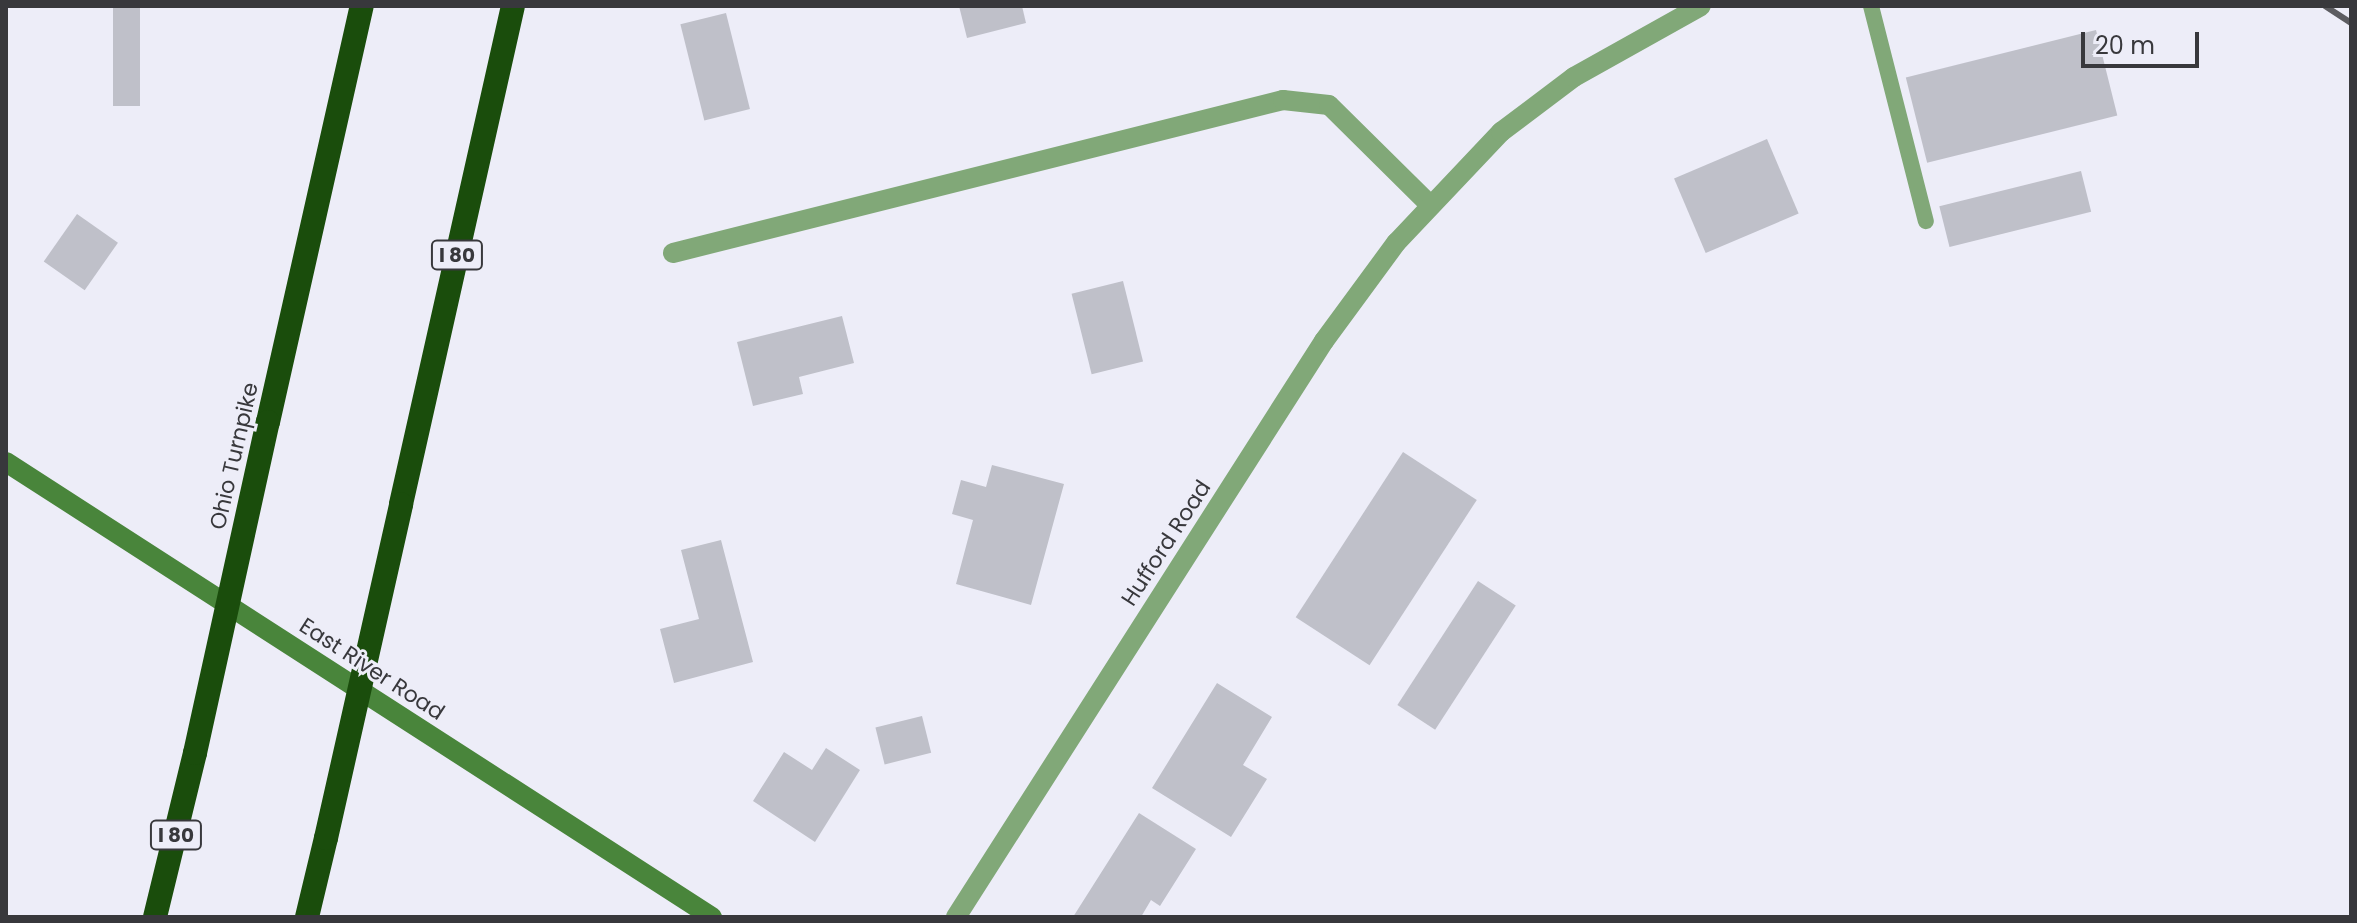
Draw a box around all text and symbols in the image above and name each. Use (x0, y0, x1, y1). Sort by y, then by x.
scale bar (2085, 16, 2203, 66)
text: 20 m (2095, 29, 2155, 62)
road number: I 80 (429, 239, 485, 271)
street label: Ohio Turnpike (204, 380, 264, 532)
street label: Hufford Road (1116, 475, 1216, 611)
street label: East River Road (295, 612, 449, 726)
road number: I 80 (148, 819, 204, 851)

